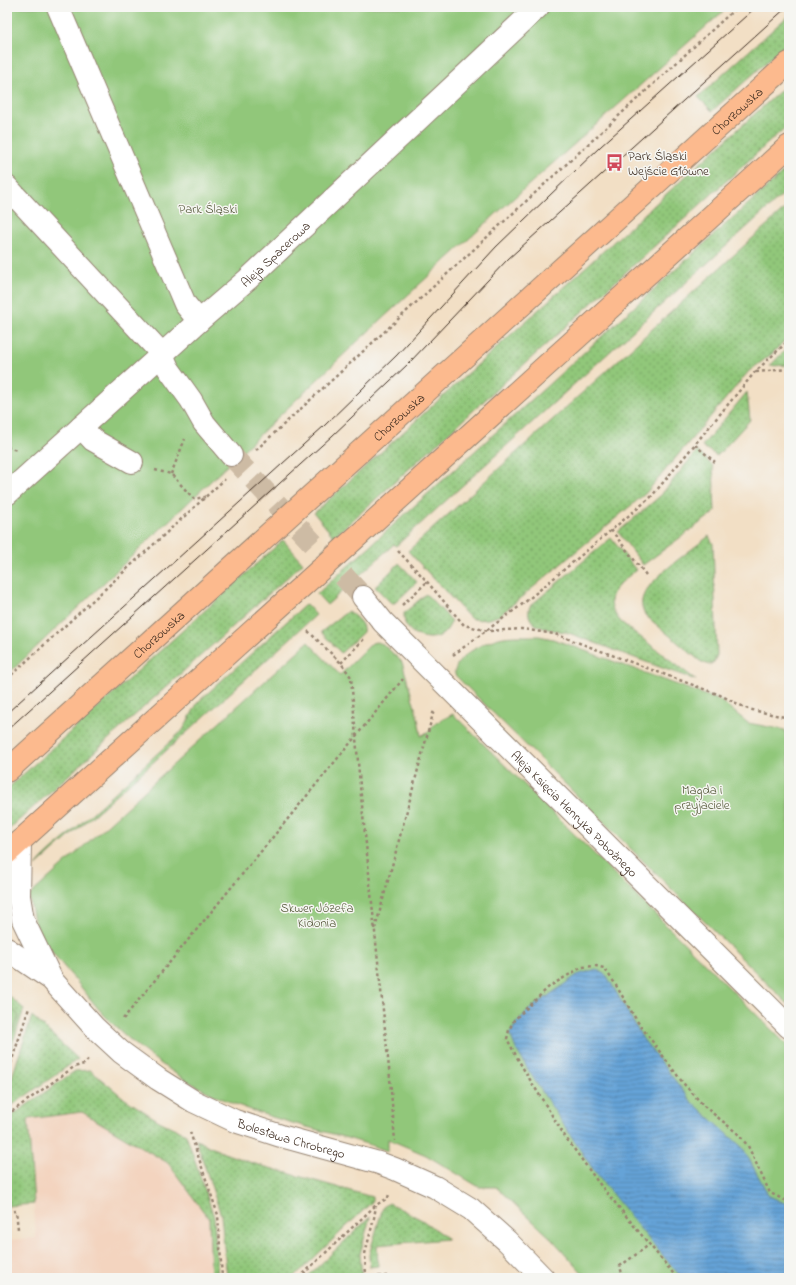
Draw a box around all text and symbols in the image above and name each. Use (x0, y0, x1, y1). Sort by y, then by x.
street label: Chorzowska (707, 83, 768, 140)
place label: Park Śląski Wejście Główne (628, 147, 709, 181)
bus stop icon: Park Śląski Wejście Główne (605, 152, 625, 172)
park label: Park Śląski (179, 200, 237, 219)
street label: Aleja Spacerowa (237, 217, 315, 292)
street label: Chorzowska (369, 389, 430, 446)
street label: Chorzowska (129, 607, 189, 664)
street label: Aleja Księcia Henryka Pobożnego (506, 747, 642, 882)
park label: Magda i przyjaciele (674, 781, 730, 816)
park label: Skwer Józefa Kidonia (280, 899, 354, 933)
street label: Bolesława Chrobrego (234, 1114, 347, 1164)

